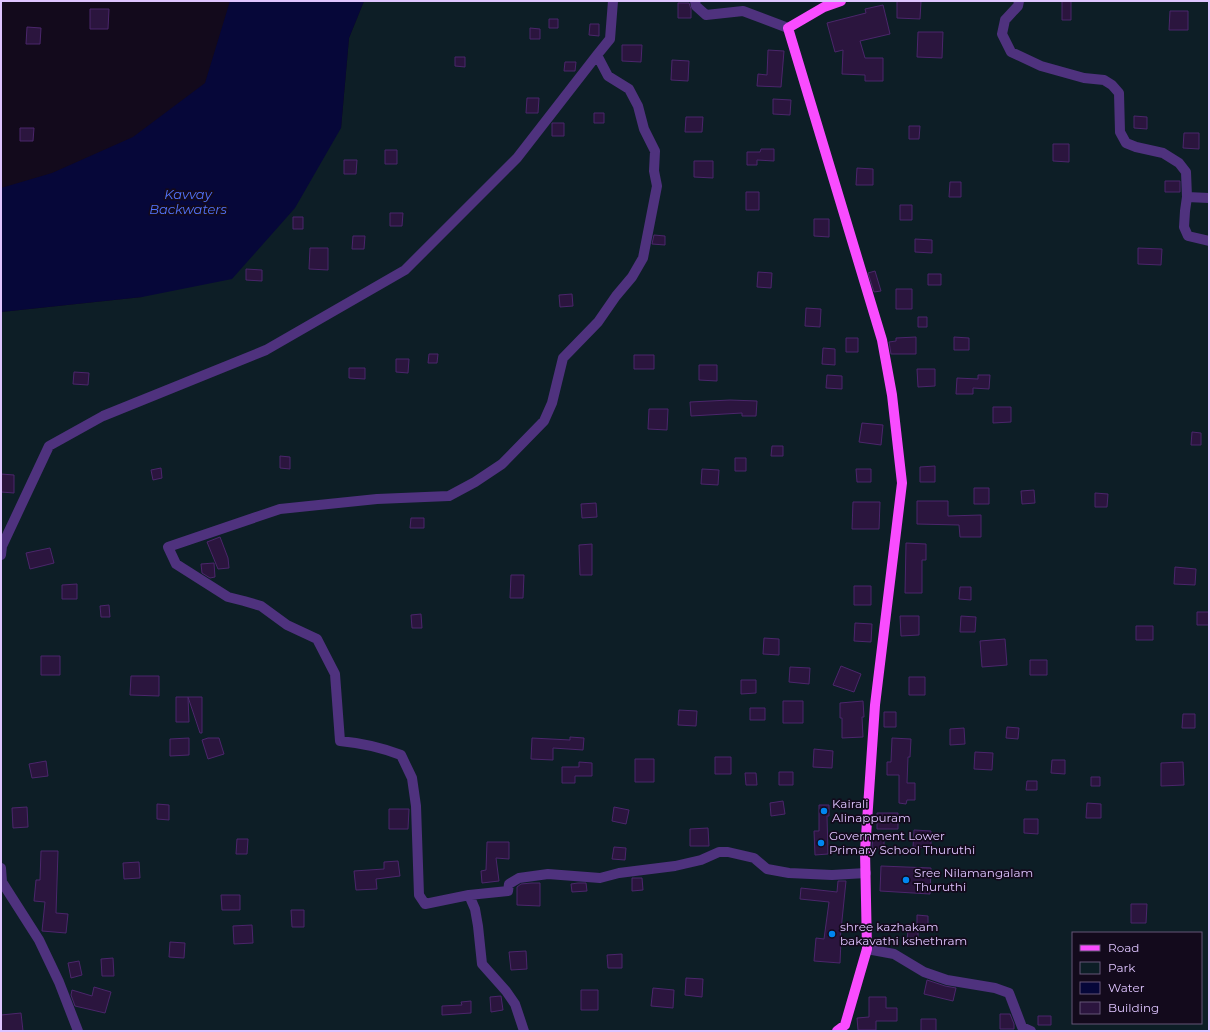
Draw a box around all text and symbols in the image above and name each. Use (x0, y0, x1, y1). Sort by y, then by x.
water label: Kavvay Backwaters (149, 186, 227, 217)
place label: Kairali Alinappuram (832, 796, 911, 825)
marker: Kairali Alinappuram (819, 806, 829, 816)
place label: Government Lower Primary School Thuruthi (829, 828, 975, 857)
marker: Government Lower Primary School Thuruthi (816, 838, 826, 848)
place label: Sree Nilamangalam Thuruthi (914, 865, 1033, 894)
marker: Sree Nilamangalam Thuruthi (901, 875, 911, 885)
place label: shree kazhakam bakavathi kshethram (840, 919, 967, 948)
marker: shree kazhakam bakavathi kshethram (827, 929, 837, 939)
legend (1072, 932, 1202, 1024)
text: Road (1108, 940, 1139, 955)
text: Park (1108, 960, 1136, 975)
text: Water (1108, 980, 1145, 995)
text: Building (1108, 1000, 1159, 1015)

